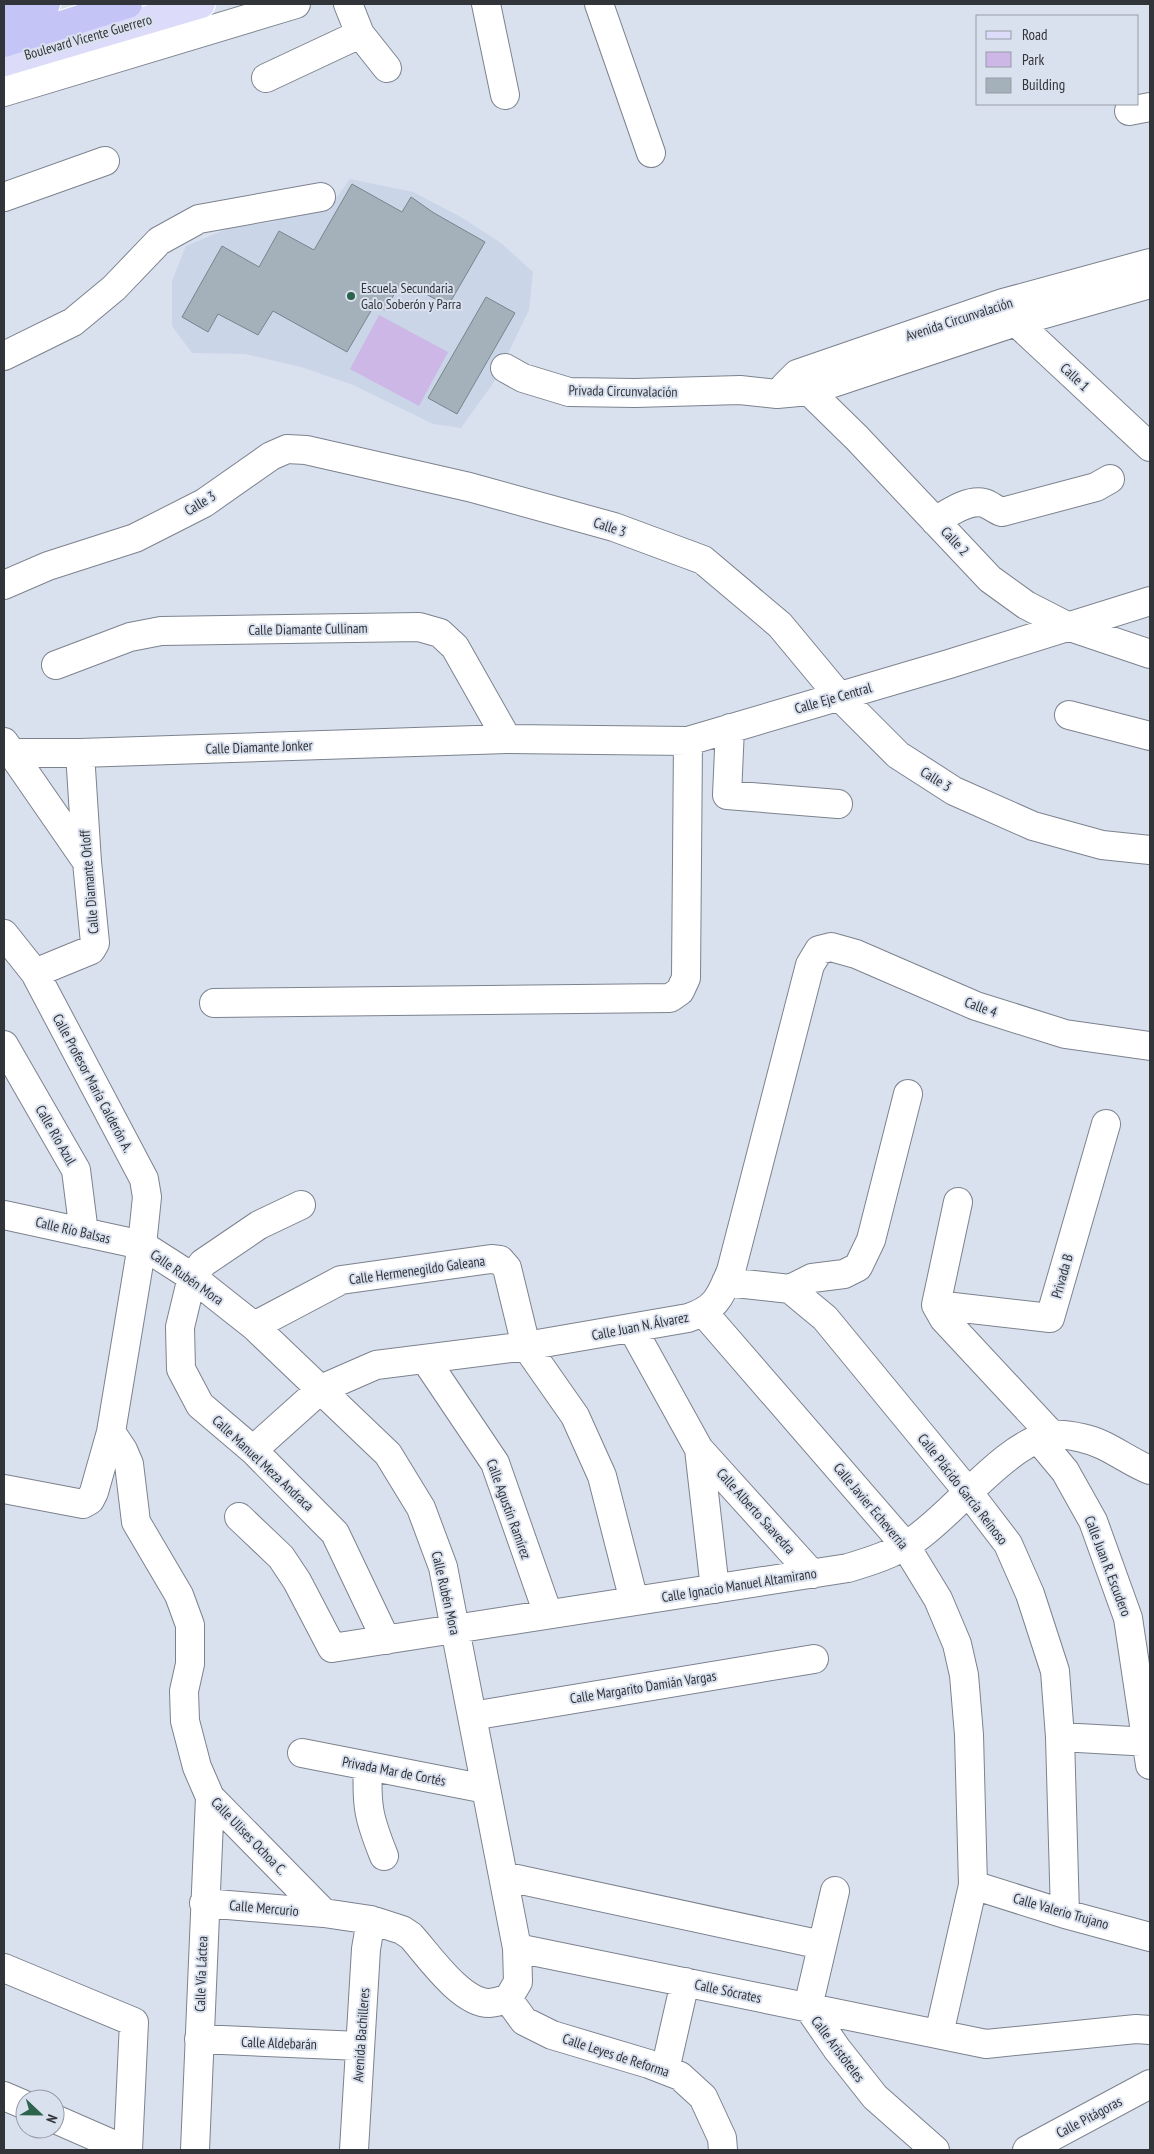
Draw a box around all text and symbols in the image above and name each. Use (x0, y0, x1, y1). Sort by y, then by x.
street label: Boulevard Vicente Guerrero (22, 10, 154, 64)
legend (976, 15, 1139, 105)
text: Road (1022, 25, 1048, 44)
text: Park (1022, 50, 1044, 69)
text: Building (1022, 75, 1065, 94)
place label: Escuela Secundaria Galo Soberón y Parra (361, 279, 461, 313)
marker: Escuela Secundaria Galo Soberón y Parra (345, 290, 357, 302)
street label: Avenida Circunvalación (903, 293, 1015, 345)
street label: Calle 1 (1057, 359, 1093, 395)
street label: Privada Circunvalación (568, 381, 678, 401)
street label: Calle 3 (181, 487, 219, 519)
street label: Calle 3 (591, 513, 629, 541)
street label: Calle 2 (937, 523, 973, 559)
street label: Calle Diamante Cullinam (248, 619, 368, 639)
street label: Calle Eje Central (792, 678, 874, 718)
street label: Calle Diamante Jonker (205, 736, 313, 758)
street label: Calle 3 (917, 763, 955, 795)
street label: Calle Diamante Orloff (75, 829, 103, 935)
street label: Calle 4 (962, 993, 1000, 1021)
street label: Calle Profesor María Calderón A. (49, 1011, 137, 1155)
street label: Calle Río Azul (32, 1102, 81, 1169)
street label: Calle Río Balsas (34, 1213, 113, 1247)
street label: Calle Rubén Mora (147, 1245, 227, 1309)
street label: Calle Hermenegildo Galeana (348, 1252, 486, 1288)
street label: Privada B (1047, 1252, 1077, 1300)
street label: Calle Juan N. Álvarez (590, 1308, 690, 1344)
street label: Calle Manuel Meza Andraca (208, 1411, 318, 1515)
street label: Calle Plácido García Reinoso (914, 1430, 1012, 1548)
street label: Calle Agustín Ramírez (483, 1457, 535, 1561)
street label: Calle Javier Echeverria (830, 1459, 912, 1553)
street label: Calle Alberto Saavedra (713, 1464, 799, 1558)
street label: Calle Juan R. Escudero (1081, 1513, 1135, 1619)
street label: Calle Rubén Mora (428, 1549, 464, 1637)
street label: Calle Ignacio Manuel Altamirano (660, 1564, 818, 1606)
street label: Calle Margarito Damián Vargas (569, 1666, 718, 1707)
street label: Privada Mar de Cortés (341, 1752, 448, 1790)
street label: Calle Ulises Ochoa C. (207, 1793, 291, 1879)
street label: Calle Valerio Trujano (1011, 1889, 1111, 1933)
street label: Calle Mercurio (229, 1896, 299, 1920)
street label: Calle Vía Láctea (191, 1936, 211, 2012)
street label: Calle Sócrates (693, 1975, 763, 2007)
street label: Avenida Bachilleres (349, 1987, 373, 2083)
street label: Calle Aristóteles (807, 2012, 869, 2086)
street label: Calle Leyes de Reforma (560, 2029, 672, 2081)
street label: Calle Aldebarán (241, 2033, 317, 2053)
north arrow (15, 2089, 65, 2139)
street label: Calle Pitágoras (1053, 2092, 1125, 2142)
text: N (42, 2112, 62, 2126)

